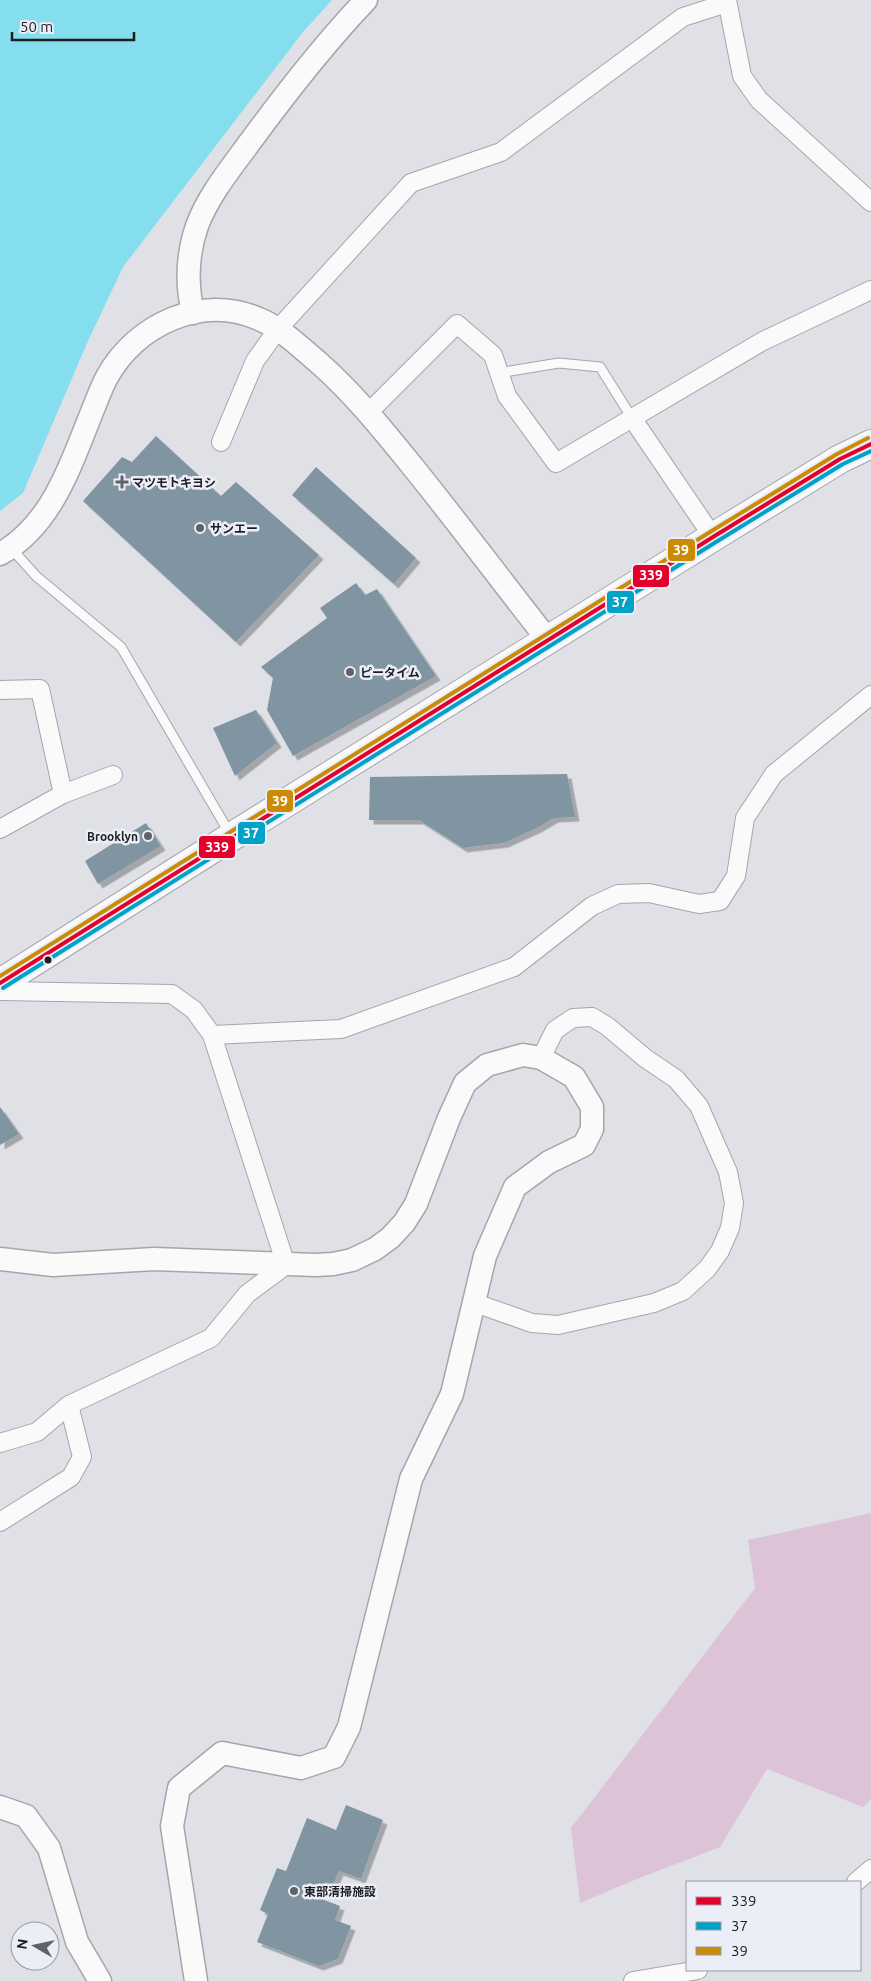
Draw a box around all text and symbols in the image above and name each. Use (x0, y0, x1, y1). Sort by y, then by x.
scale bar (12, 10, 135, 42)
text: 50 m (20, 18, 53, 35)
marker: マツモトキヨシ (116, 476, 128, 488)
place label: マツモトキヨシ (132, 476, 216, 489)
marker: サンエー (194, 522, 206, 534)
place label: サンエー (210, 522, 258, 535)
line badge: 39 (667, 538, 696, 562)
text: 39 (673, 542, 689, 558)
line badge: 339 (632, 564, 670, 588)
text: 339 (639, 567, 663, 583)
line badge: 37 (606, 590, 635, 614)
text: 37 (612, 594, 628, 610)
marker: ピータイム (344, 666, 356, 678)
place label: ピータイム (360, 666, 420, 679)
line badge: 39 (266, 789, 294, 813)
text: 39 (272, 793, 288, 809)
line badge: 37 (237, 821, 266, 845)
text: 37 (243, 825, 259, 841)
place label: Brooklyn (87, 830, 138, 843)
marker: Brooklyn (142, 830, 154, 842)
line badge: 339 (198, 835, 236, 859)
text: 339 (205, 839, 229, 855)
unlabelled marker (43, 955, 53, 965)
legend (686, 1881, 861, 1971)
marker: 東部清掃施設 (288, 1885, 300, 1897)
place label: 東部清掃施設 (304, 1885, 376, 1898)
text: 339 (731, 1892, 756, 1909)
text: 37 (731, 1917, 748, 1934)
north arrow (10, 1921, 60, 1971)
text: N (13, 1938, 31, 1950)
text: 39 (731, 1942, 748, 1959)

